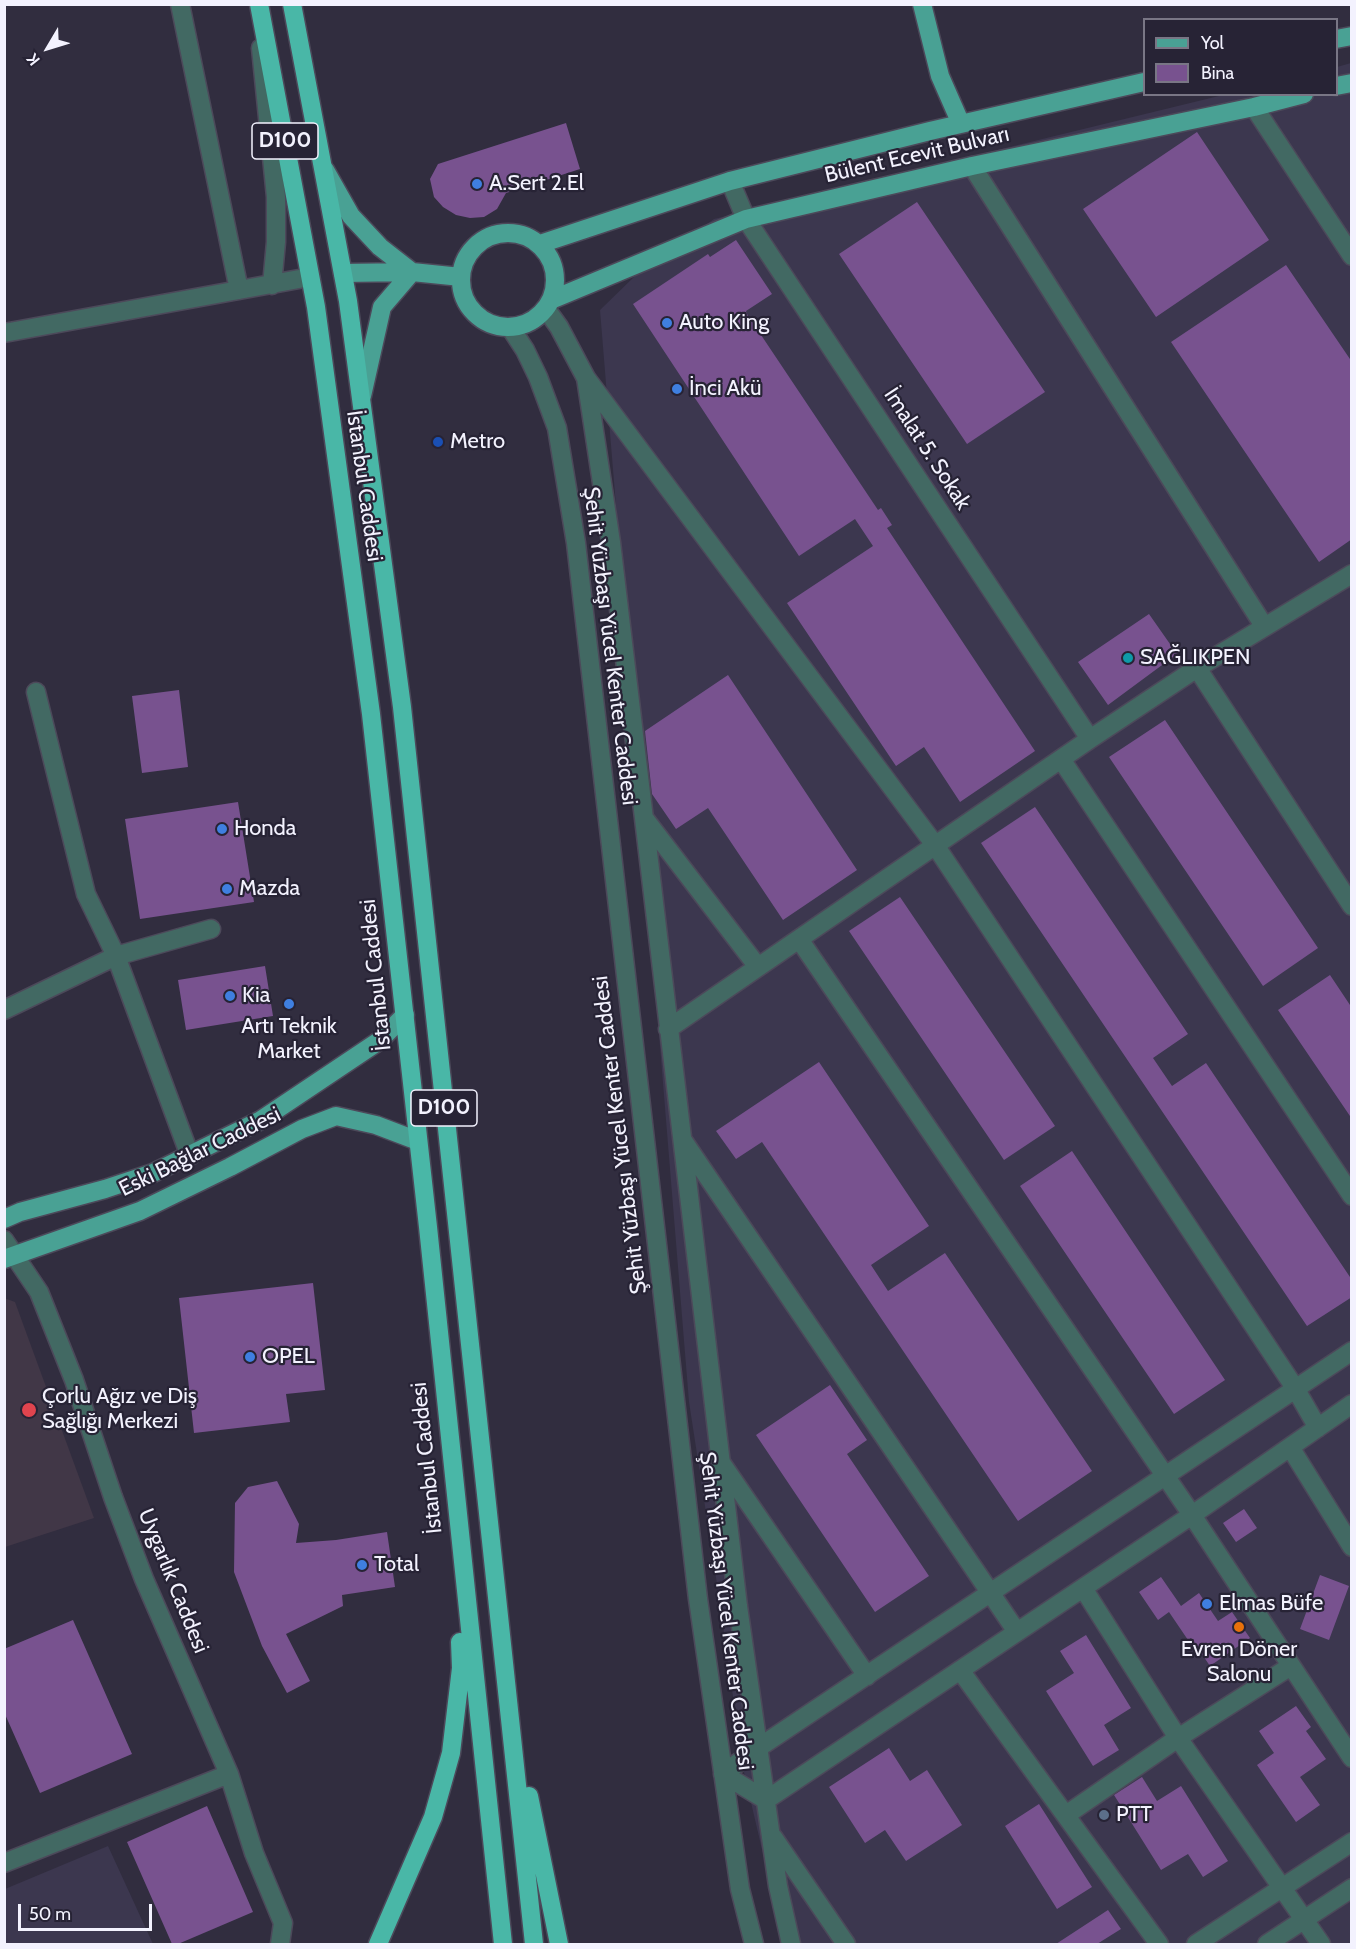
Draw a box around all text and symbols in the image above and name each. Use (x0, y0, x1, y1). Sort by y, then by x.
north arrow (18, 18, 78, 78)
legend (1143, 18, 1338, 96)
text: Yol (1201, 32, 1224, 54)
text: K (23, 50, 44, 69)
text: Bina (1201, 62, 1234, 84)
street label: Bülent Ecevit Bulvarı (822, 121, 1012, 189)
road number: D100 (252, 123, 318, 159)
place label: A.Sert 2.El (489, 171, 584, 197)
marker: A.Sert 2.El (470, 177, 484, 191)
place label: Auto King (679, 310, 769, 336)
marker: Auto King (660, 316, 674, 330)
place label: İnci Akü (689, 376, 761, 402)
marker: İnci Akü (670, 382, 684, 396)
street label: İmalat 5. Sokak (878, 383, 976, 515)
street label: İstanbul Caddesi (340, 409, 388, 563)
place label: Metro (450, 429, 505, 455)
marker: Metro (431, 435, 445, 449)
street label: Şehit Yüzbaşı Yücel Kenter Caddesi (577, 485, 643, 807)
place label: SAĞLIKPEN (1140, 645, 1251, 671)
marker: SAĞLIKPEN (1121, 651, 1135, 665)
place label: Honda (234, 816, 296, 842)
marker: Honda (215, 822, 229, 836)
place label: Mazda (239, 876, 300, 902)
marker: Mazda (220, 882, 234, 896)
street label: İstanbul Caddesi (355, 898, 397, 1052)
street label: Şehit Yüzbaşı Yücel Kenter Caddesi (587, 974, 653, 1296)
place label: Kia (242, 983, 270, 1009)
marker: Kia (223, 989, 237, 1003)
marker: Artı Teknik Market (282, 997, 296, 1011)
place label: Artı Teknik Market (241, 1014, 337, 1066)
road number: D100 (411, 1090, 477, 1126)
street label: Eski Bağlar Caddesi (115, 1101, 285, 1203)
place label: OPEL (262, 1344, 315, 1370)
marker: OPEL (243, 1350, 257, 1364)
street label: İstanbul Caddesi (406, 1381, 448, 1535)
place label: Çorlu Ağız ve Diş Sağlığı Merkezi (42, 1384, 197, 1436)
marker: Çorlu Ağız ve Diş Sağlığı Merkezi (20, 1401, 38, 1419)
street label: Şehit Yüzbaşı Yücel Kenter Caddesi (693, 1450, 759, 1772)
street label: Uygarlık Caddesi (132, 1505, 214, 1657)
place label: Total (374, 1552, 419, 1578)
marker: Total (355, 1558, 369, 1572)
place label: Elmas Büfe (1219, 1591, 1323, 1617)
marker: Elmas Büfe (1200, 1597, 1214, 1611)
marker: Evren Döner Salonu (1232, 1620, 1246, 1634)
place label: Evren Döner Salonu (1181, 1637, 1297, 1688)
place label: PTT (1116, 1802, 1152, 1828)
marker: PTT (1097, 1808, 1111, 1822)
scale bar (21, 1892, 154, 1930)
text: 50 m (29, 1903, 71, 1925)

